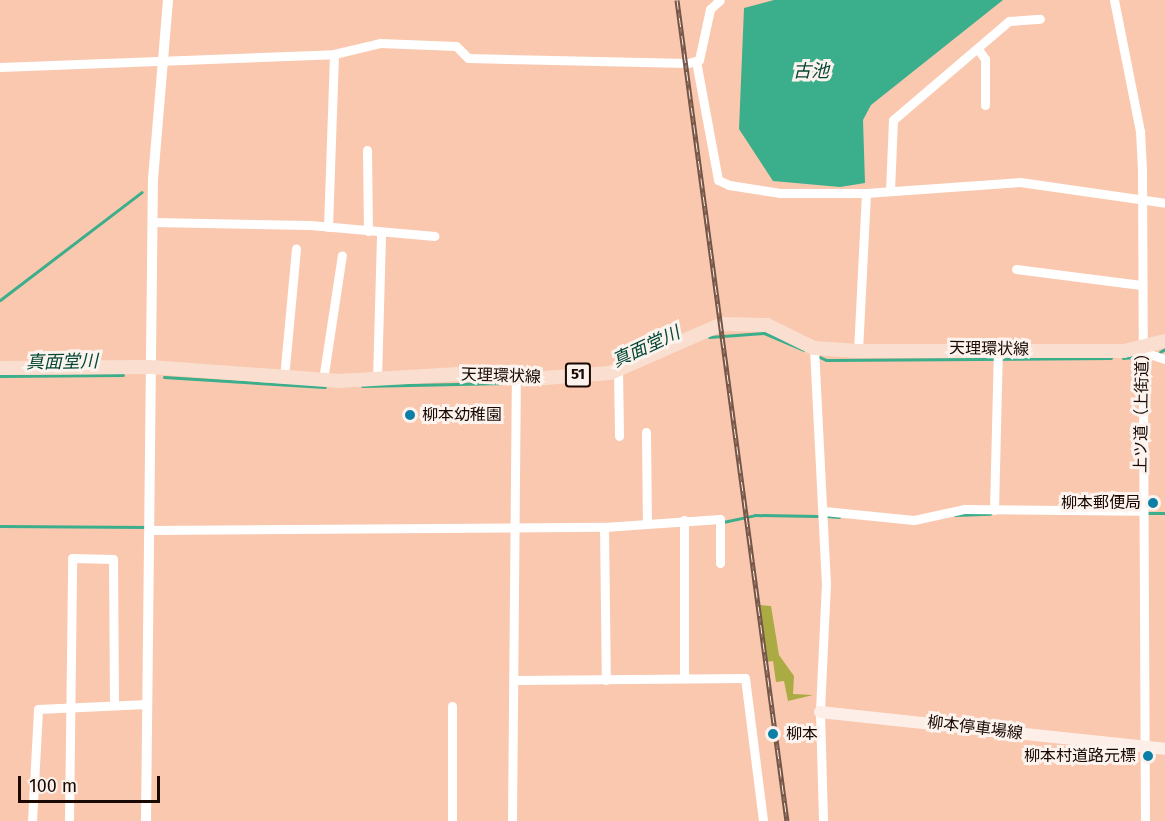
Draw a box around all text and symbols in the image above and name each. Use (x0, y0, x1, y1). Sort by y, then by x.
water label: 古池 (793, 60, 829, 82)
water label: 真面堂川 (609, 322, 683, 372)
street label: 天理環状線 (949, 339, 1029, 359)
street label: 上ツ道（上街道） (1131, 345, 1153, 473)
water label: 真面堂川 (26, 351, 98, 373)
road number: 51 (564, 363, 592, 387)
street label: 天理環状線 (461, 365, 541, 387)
place label: 柳本幼稚園 (422, 405, 502, 425)
marker: 柳本幼稚園 (403, 408, 417, 422)
place label: 柳本郵便局 (1061, 493, 1141, 513)
marker: 柳本郵便局 (1146, 496, 1160, 510)
street label: 柳本停車場線 (926, 713, 1024, 743)
place label: 柳本 (786, 724, 818, 744)
marker: 柳本 (764, 725, 782, 743)
place label: 柳本村道路元標 (1024, 746, 1136, 766)
marker: 柳本村道路元標 (1141, 749, 1155, 763)
scale bar (21, 764, 164, 802)
text: 100 m (29, 775, 77, 797)

